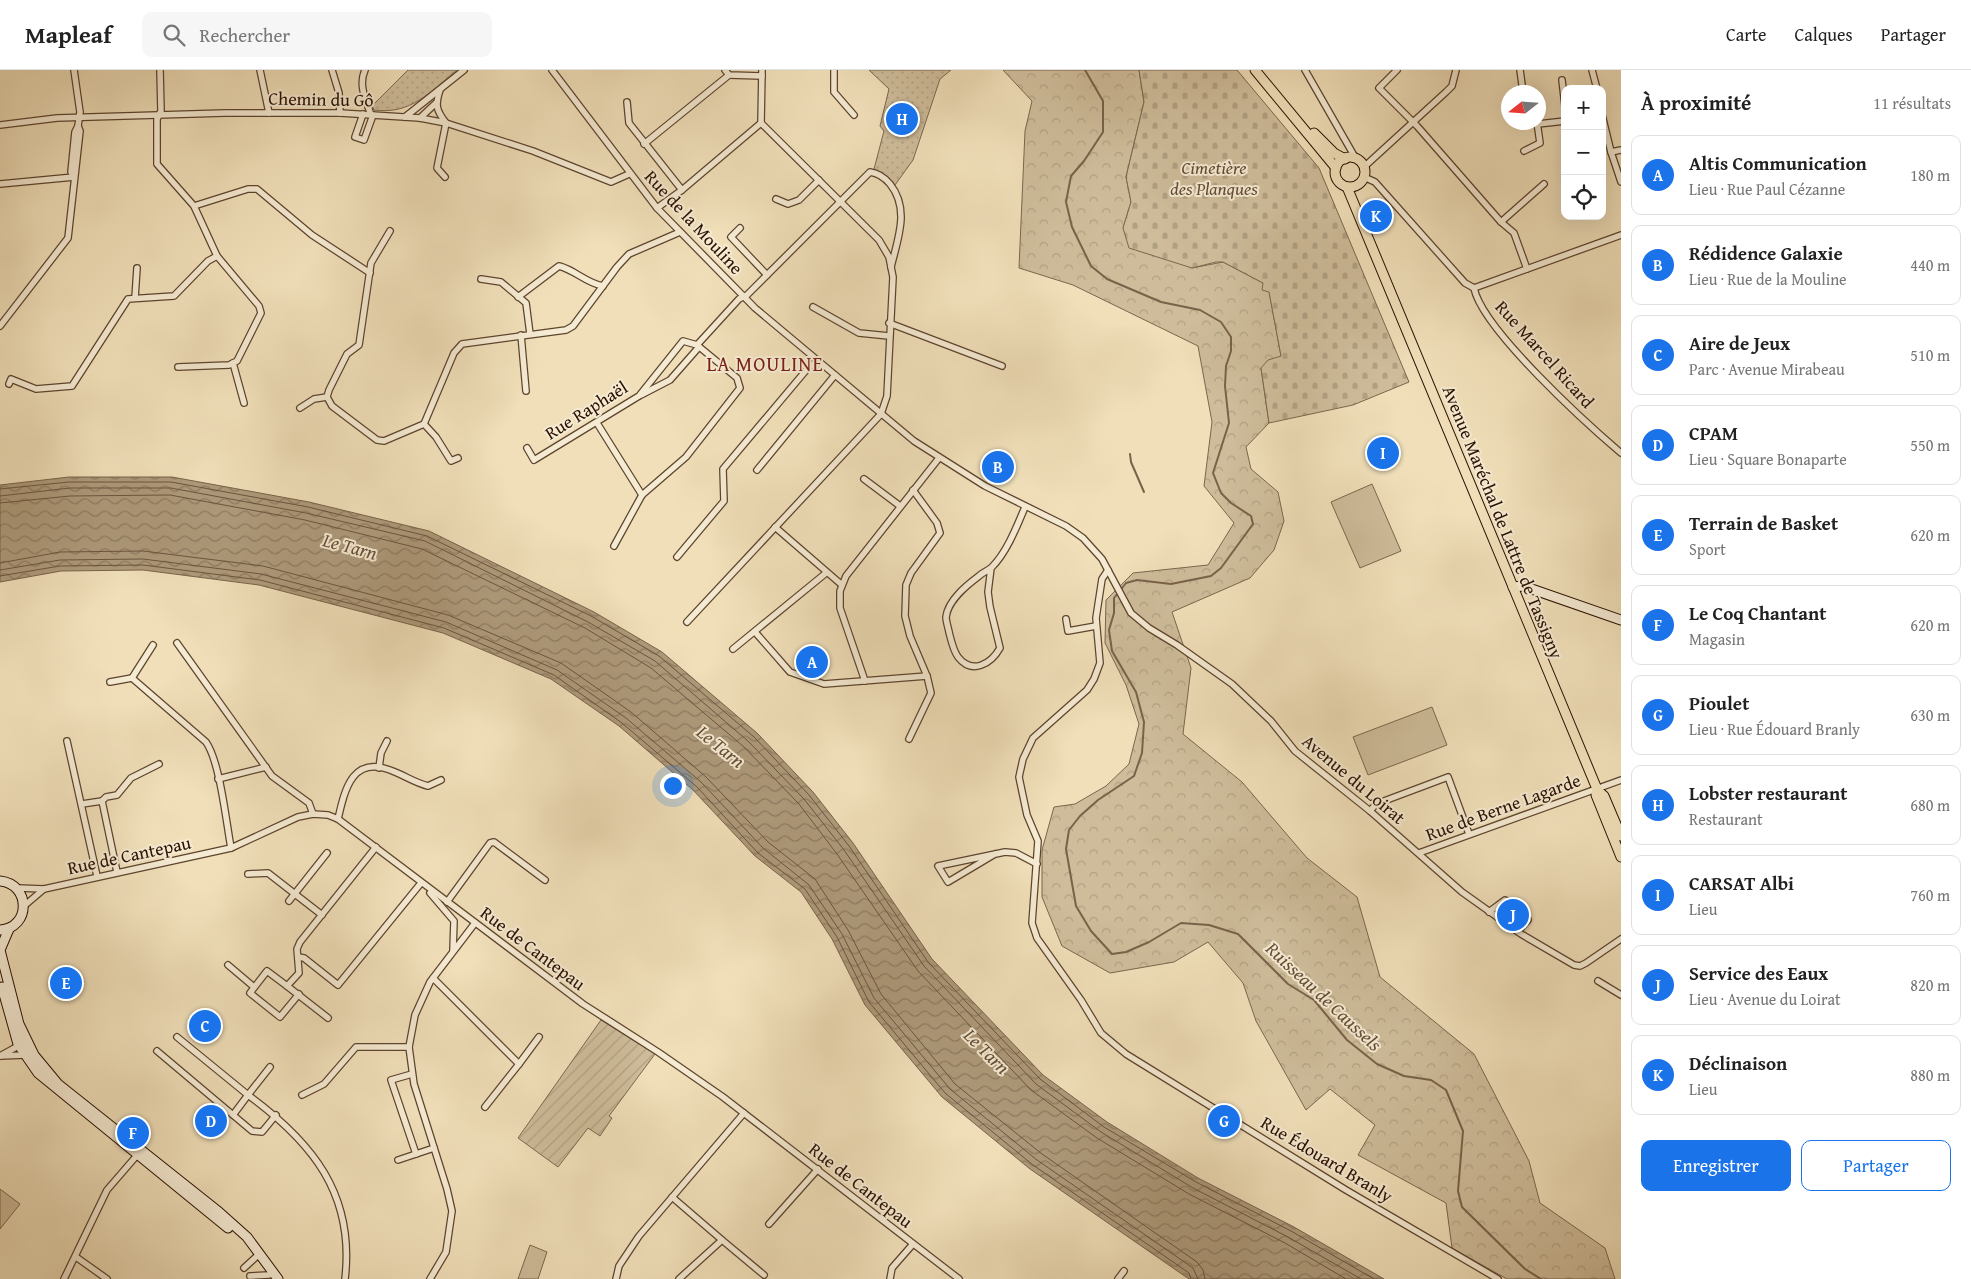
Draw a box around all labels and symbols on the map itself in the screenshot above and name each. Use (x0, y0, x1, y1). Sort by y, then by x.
street label: Chemin du Gô (268, 85, 374, 113)
north arrow (1501, 85, 1546, 130)
pin: H (886, 100, 918, 138)
park label: Cimetière des Planques (1170, 154, 1258, 202)
street label: Rue de la Mouline (638, 164, 750, 280)
pin: K (1360, 197, 1392, 235)
street label: Rue Marcel Ricard (1489, 294, 1601, 414)
district label: LA MOULINE (706, 349, 824, 378)
street label: Rue Raphaël (539, 374, 633, 446)
street label: Avenue Maréchal de Lattre de Tassigny (1436, 381, 1570, 663)
pin: I (1367, 434, 1399, 472)
pin: B (982, 448, 1014, 486)
water label: Le Tarn (319, 525, 381, 567)
pin: A (796, 643, 828, 681)
water label: Le Tarn (690, 717, 751, 774)
street label: Avenue du Loirat (1296, 728, 1412, 831)
street label: Rue de Berne Lagarde (1422, 766, 1584, 848)
your location (660, 773, 686, 799)
street label: Rue de Cantepau (65, 829, 194, 881)
pin: J (1497, 896, 1529, 934)
street label: Rue de Cantepau (475, 899, 592, 997)
water label: Ruisseau de Caussels (1259, 934, 1388, 1057)
pin: E (50, 964, 82, 1002)
pin: C (189, 1007, 221, 1045)
water label: Le Tarn (957, 1021, 1017, 1081)
pin: D (195, 1102, 227, 1140)
pin: G (1208, 1102, 1240, 1140)
street label: Rue Édouard Branly (1256, 1109, 1398, 1209)
pin: F (117, 1114, 149, 1152)
street label: Rue de Cantepau (803, 1136, 919, 1234)

